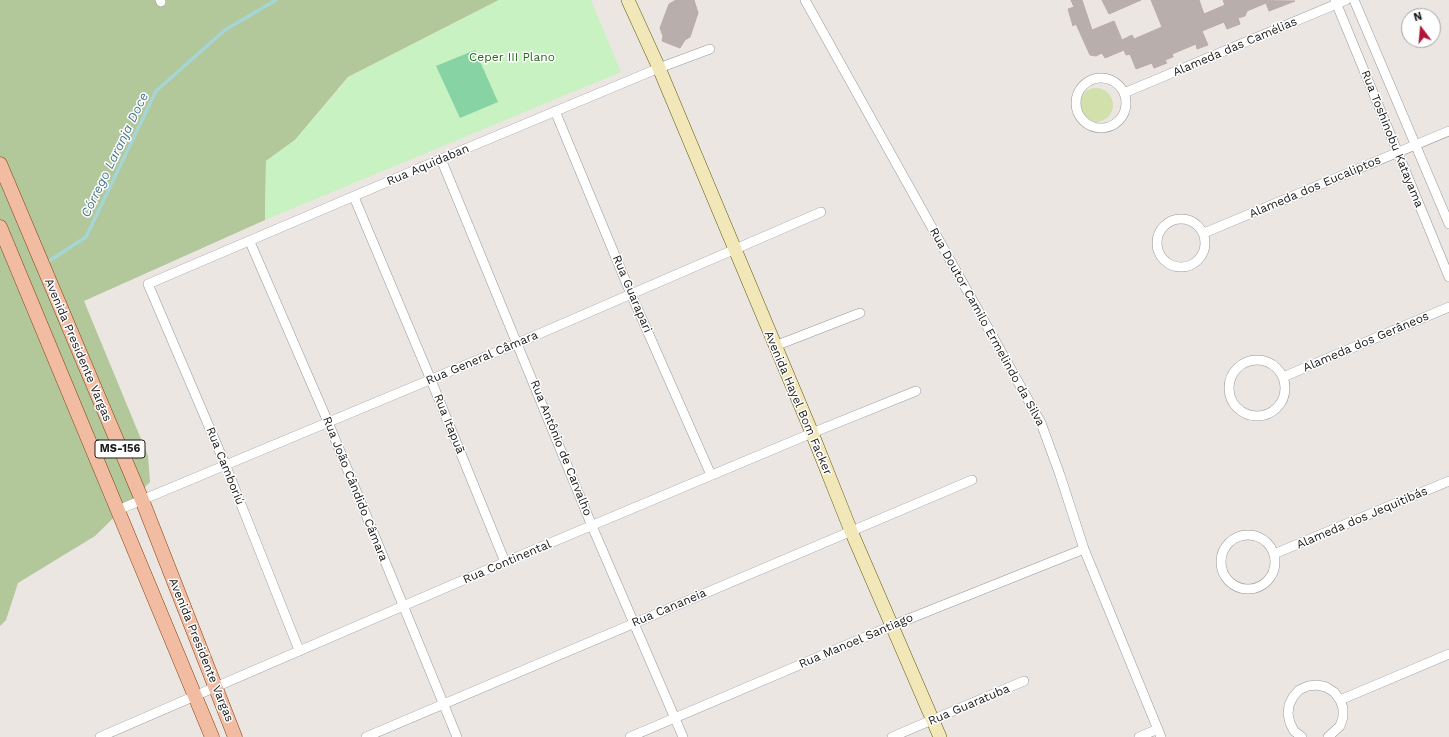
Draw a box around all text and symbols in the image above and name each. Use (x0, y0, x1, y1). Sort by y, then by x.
north arrow (1401, 8, 1441, 48)
text: N (1412, 10, 1424, 24)
street label: Alameda das Camélias (1171, 14, 1299, 80)
park label: Ceper III Plano (469, 50, 555, 64)
street label: Rua Toshinobu Katayama (1358, 68, 1426, 210)
water label: Córrego Laranja Doce (78, 90, 152, 220)
street label: Rua Aquidaban (385, 141, 471, 189)
street label: Alameda dos Eucaliptos (1247, 153, 1383, 221)
street label: Rua Doutor Camilo Ermelindo da Silva (926, 225, 1048, 429)
street label: Rua Guarapari (609, 253, 655, 335)
street label: Avenida Presidente Vargas (41, 276, 115, 424)
street label: Alameda dos Gerâneos (1301, 309, 1431, 375)
street label: Rua General Câmara (424, 328, 540, 388)
street label: Avenida Hayel Bom Facker (761, 329, 835, 477)
street label: Rua Antônio de Carvalho (527, 378, 595, 518)
street label: Rua Itapuã (430, 392, 468, 456)
street label: Rua João Cândido Câmara (319, 415, 391, 563)
street label: Rua Camboriú (203, 425, 247, 507)
road number: MS-156 (95, 440, 145, 458)
street label: Alameda dos Jequitibás (1294, 484, 1430, 552)
street label: Rua Continental (461, 537, 553, 587)
street label: Avenida Presidente Vargas (165, 576, 237, 724)
street label: Rua Cananeia (629, 586, 709, 630)
street label: Rua Manoel Santiago (797, 610, 915, 672)
street label: Rua Guaratuba (926, 681, 1012, 729)

